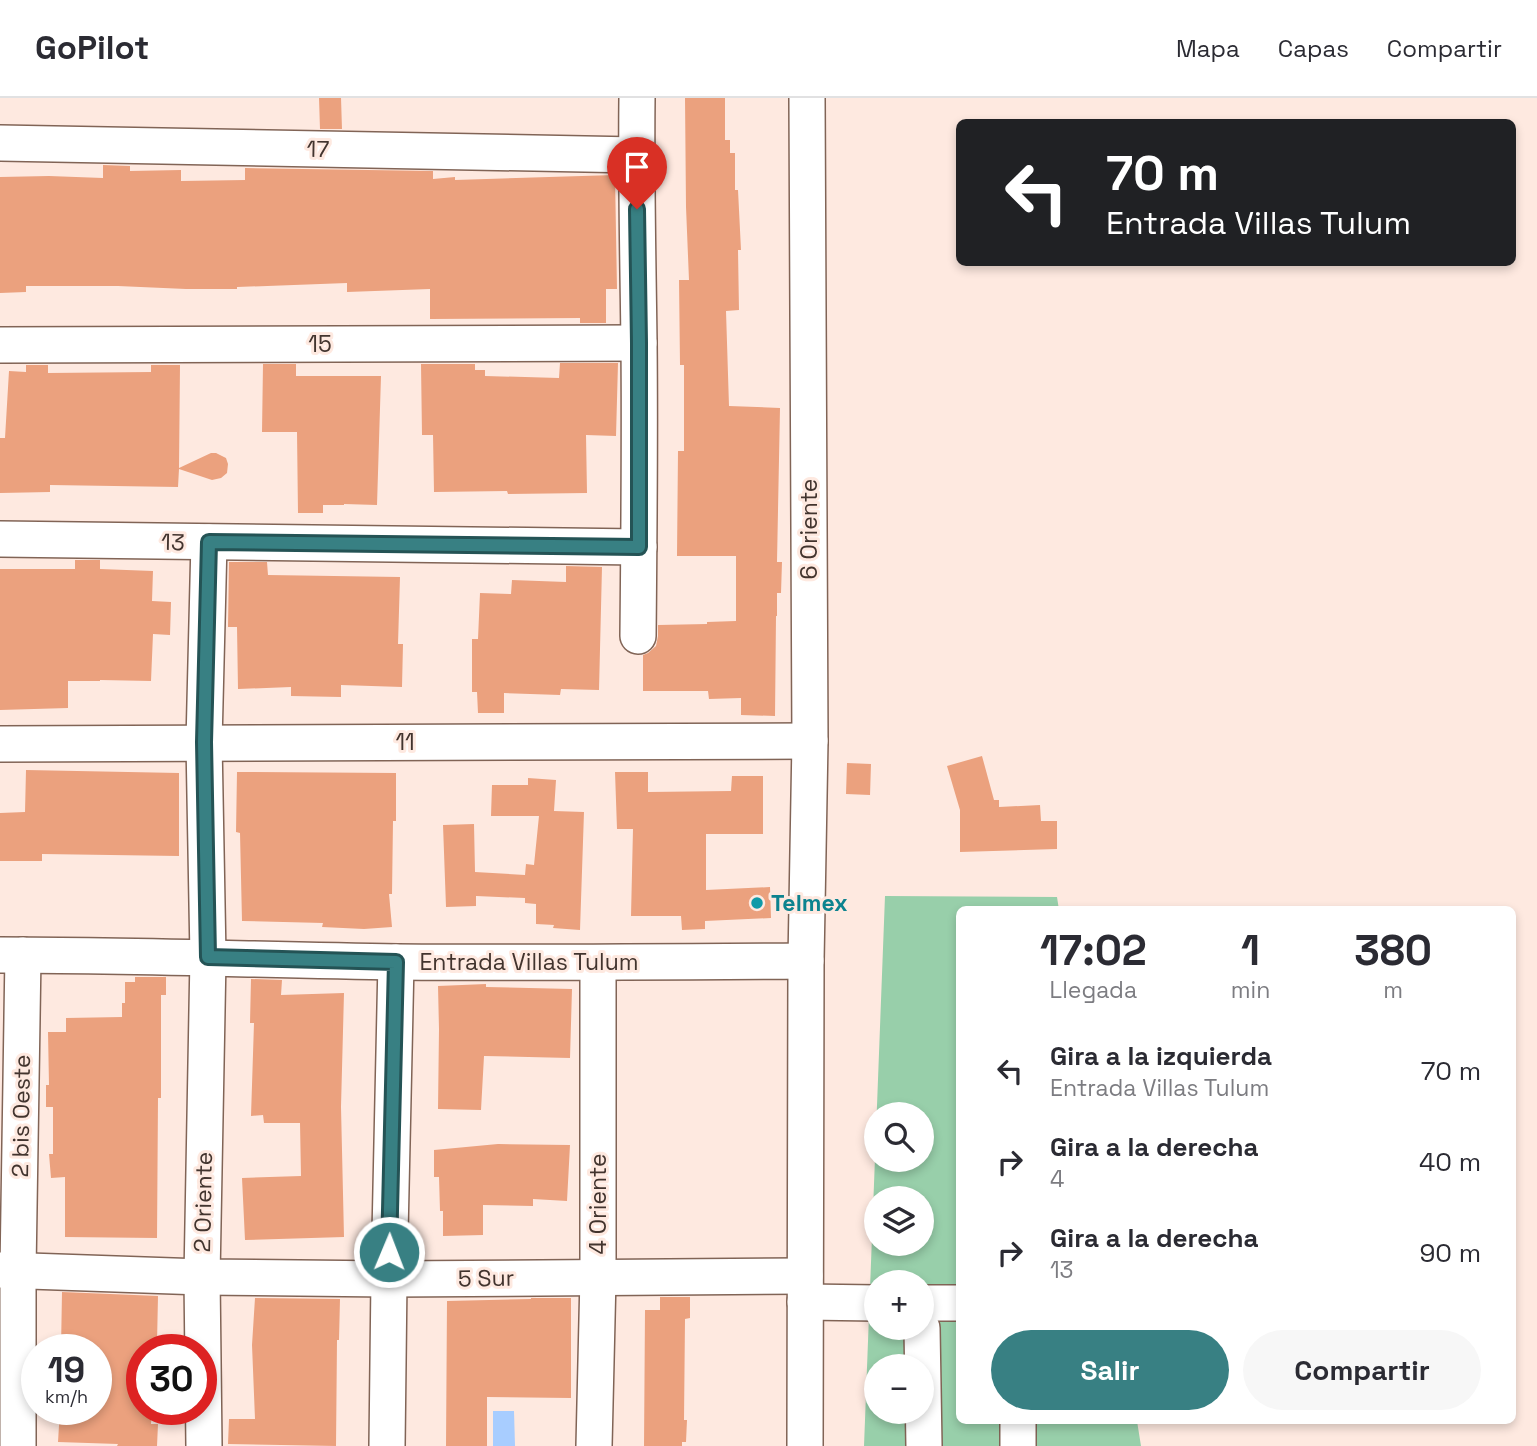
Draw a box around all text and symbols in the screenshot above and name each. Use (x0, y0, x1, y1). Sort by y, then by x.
text: GoPilot (35, 27, 149, 69)
text: Mapa (1176, 33, 1240, 64)
text: Capas (1278, 33, 1349, 64)
text: Compartir (1387, 33, 1502, 64)
street label: 17 (306, 134, 330, 164)
pin (607, 137, 667, 209)
text: 70 m (1106, 142, 1219, 204)
icon: left (991, 147, 1082, 238)
icon: arrive (618, 148, 656, 186)
text: Entrada Villas Tulum (1106, 203, 1411, 243)
street label: 15 (308, 329, 332, 359)
street label: 6 Oriente (794, 479, 824, 579)
street label: 13 (161, 527, 185, 557)
street label: 11 (395, 727, 415, 757)
place label: Telmex (771, 888, 848, 918)
marker: Telmex (749, 895, 765, 911)
text: 17:02 (1040, 924, 1147, 977)
text: 1 (1241, 924, 1260, 977)
text: 380 (1354, 924, 1432, 977)
street label: Entrada Villas Tulum (419, 947, 639, 977)
text: Llegada (1050, 975, 1137, 1005)
text: min (1231, 975, 1270, 1005)
text: m (1383, 975, 1403, 1005)
text: Gira a la izquierda (1050, 1039, 1272, 1073)
icon: left (991, 1052, 1029, 1090)
street label: 2 bis Oeste (5, 1054, 37, 1178)
text: 70 m (1421, 1054, 1481, 1088)
text: Entrada Villas Tulum (1050, 1073, 1269, 1103)
map controls (864, 1102, 934, 1424)
button: search (864, 1102, 934, 1172)
text: Gira a la derecha (1050, 1130, 1259, 1164)
icon: right (991, 1143, 1029, 1181)
text: 40 m (1419, 1145, 1481, 1179)
street label: 2 Oriente (187, 1151, 219, 1253)
street label: 4 Oriente (583, 1153, 613, 1255)
text: 4 (1050, 1164, 1064, 1194)
button: layers (864, 1186, 934, 1256)
position arrow (352, 1215, 426, 1289)
text: Gira a la derecha (1050, 1221, 1259, 1255)
icon: right (991, 1234, 1029, 1272)
text: 90 m (1419, 1236, 1481, 1270)
text: 13 (1050, 1255, 1074, 1285)
street label: 5 Sur (457, 1263, 515, 1293)
button: + (864, 1270, 934, 1340)
button: Salir (991, 1330, 1229, 1410)
button: Compartir (1243, 1330, 1481, 1410)
speed limit sign: 30 (126, 1334, 217, 1425)
text: 19 (48, 1348, 85, 1392)
button: − (864, 1354, 934, 1424)
text: km/h (45, 1385, 88, 1408)

